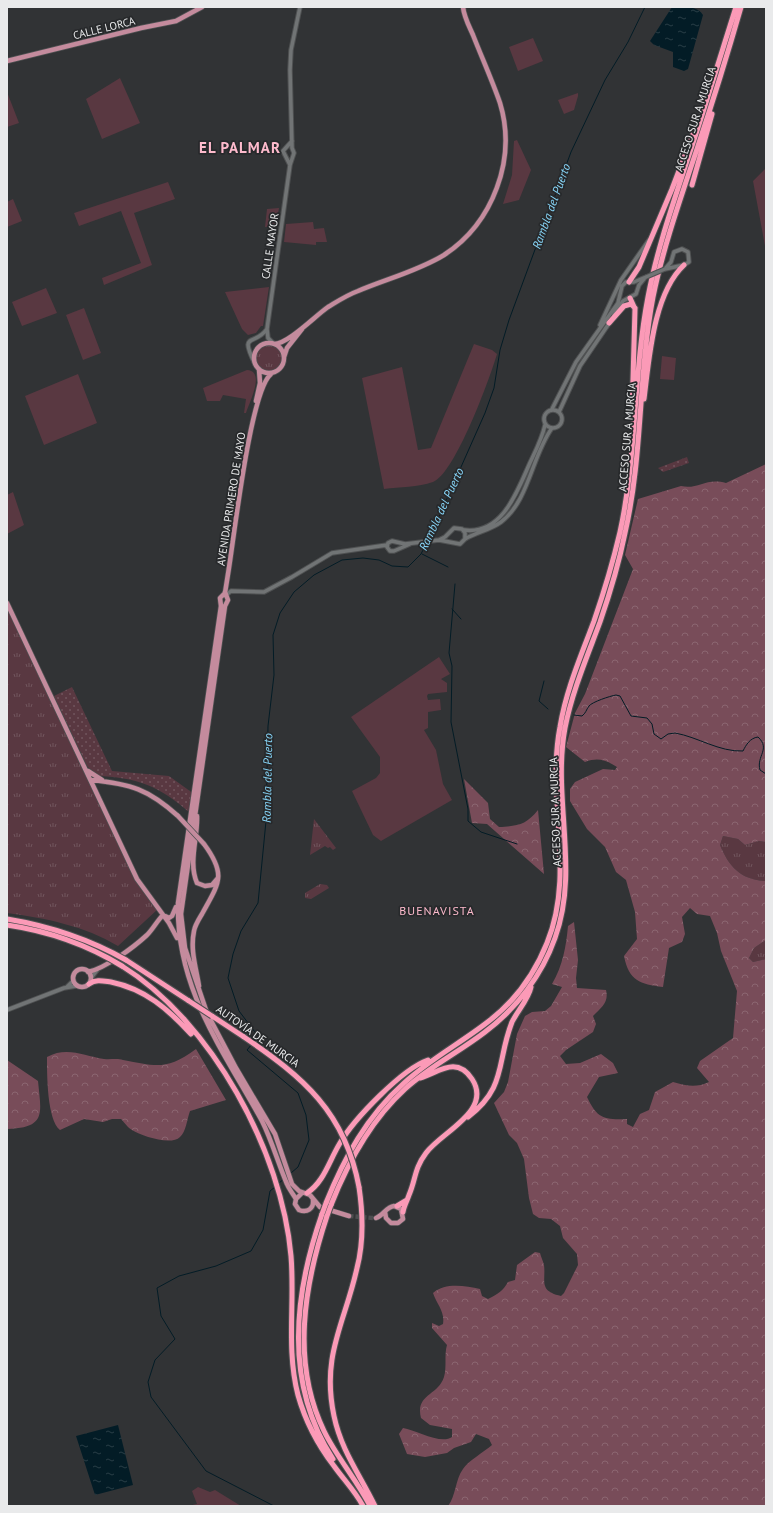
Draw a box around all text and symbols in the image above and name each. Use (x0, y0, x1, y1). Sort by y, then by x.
street label: CALLE LORCA (71, 13, 137, 42)
street label: ACCESO SUR A MURCIA (671, 64, 719, 173)
district label: EL PALMAR (199, 138, 281, 157)
water label: Rambla del Puerto (529, 161, 573, 251)
street label: CALLE MAYOR (258, 212, 282, 280)
street label: ACCESO SUR A MURCIA (615, 381, 639, 492)
street label: AVENIDA PRIMERO DE MAYO (214, 431, 248, 567)
water label: Rambla del Puerto (415, 465, 467, 553)
water label: Rambla del Puerto (259, 733, 275, 823)
street label: ACCESO SUR A MURCIA (546, 756, 564, 867)
district label: BUENAVISTA (399, 903, 475, 918)
street label: AUTOVÍA DE MURCIA (214, 1002, 303, 1070)

